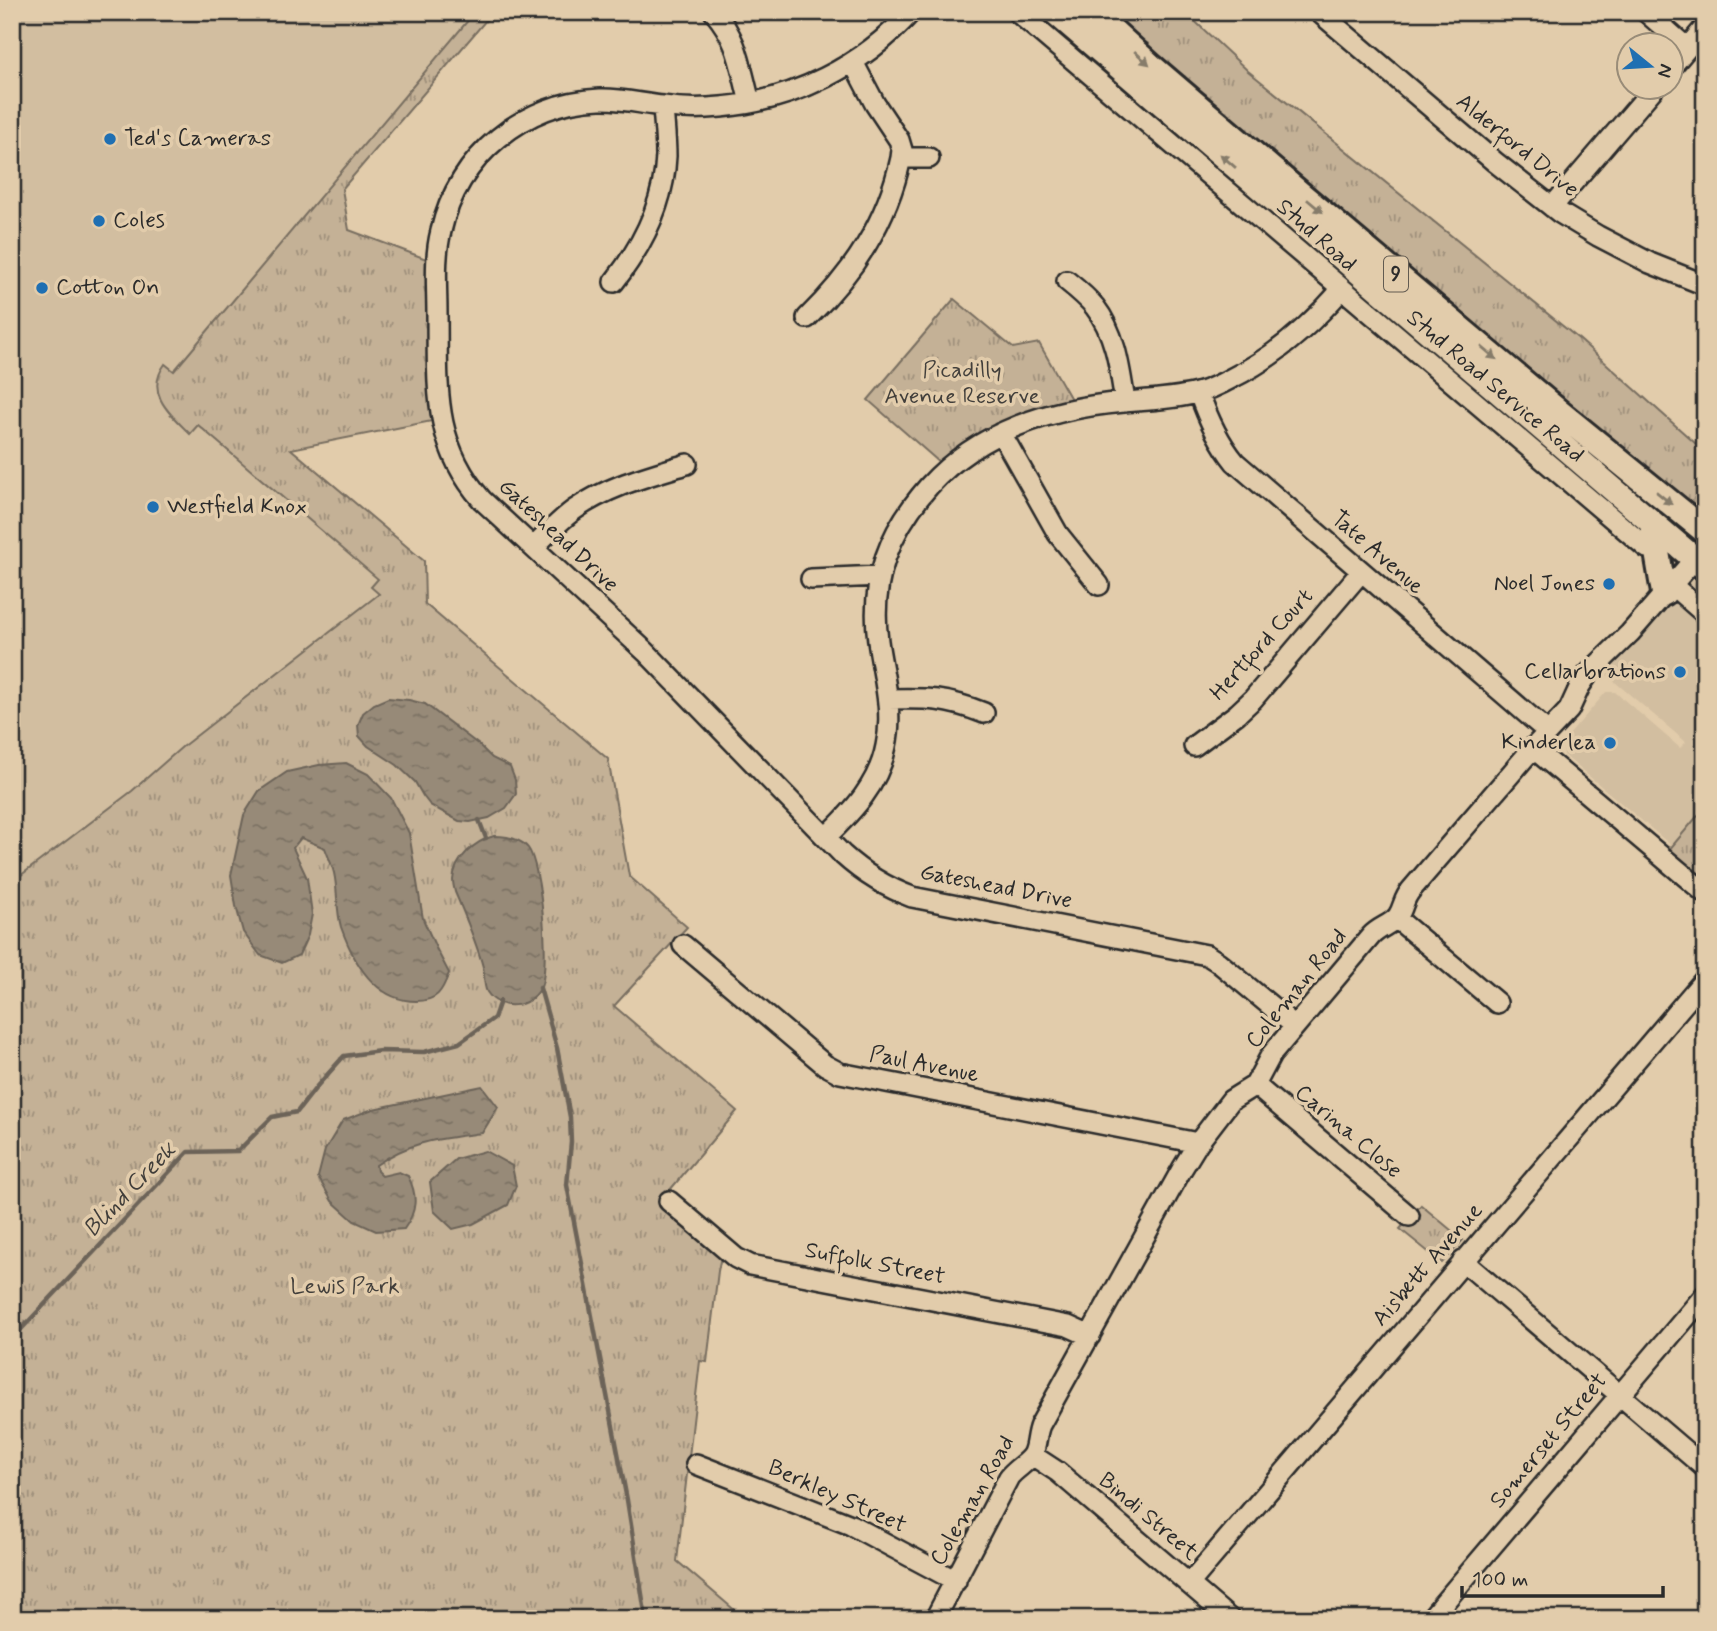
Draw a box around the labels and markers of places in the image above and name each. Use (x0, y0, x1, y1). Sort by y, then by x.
place label: Ted's Cameras (124, 124, 271, 154)
marker: Ted's Cameras (102, 131, 118, 147)
place label: Coles (113, 206, 165, 236)
marker: Coles (91, 213, 107, 229)
place label: Cotton On (56, 273, 160, 303)
marker: Cotton On (34, 280, 50, 296)
place label: Westfield Knox (167, 492, 307, 522)
marker: Westfield Knox (145, 499, 161, 515)
place label: Noel Jones (1494, 569, 1595, 599)
marker: Noel Jones (1601, 576, 1617, 592)
place label: Cellarbrations (1524, 657, 1666, 687)
marker: Cellarbrations (1672, 664, 1688, 680)
place label: Kinderlea (1501, 728, 1596, 758)
marker: Kinderlea (1602, 735, 1618, 751)

